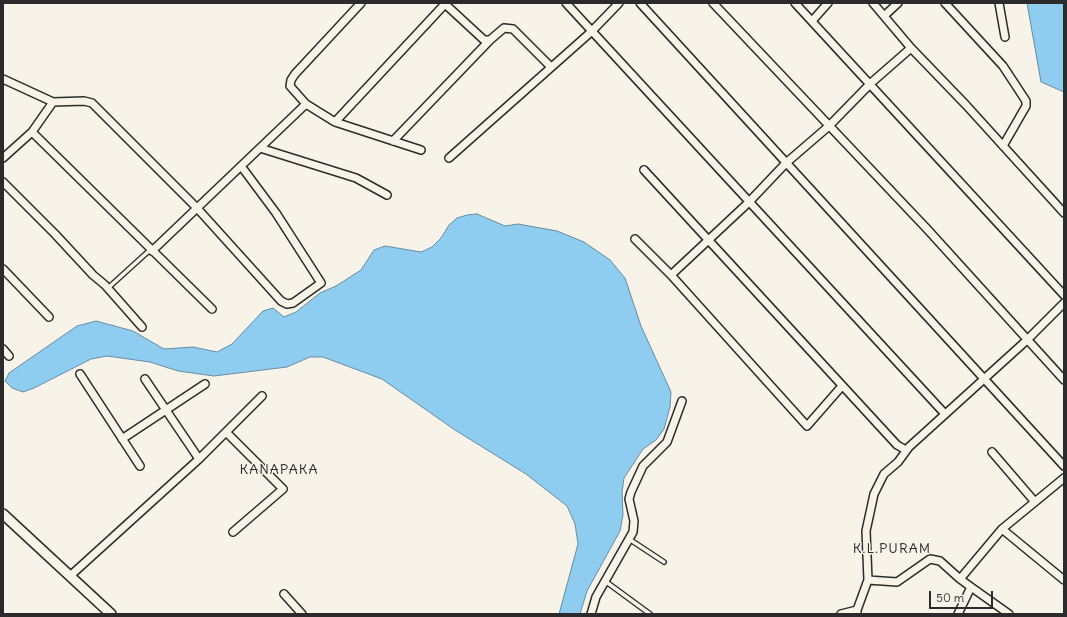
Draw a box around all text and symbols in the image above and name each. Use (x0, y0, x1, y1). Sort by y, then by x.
district label: KANAPAKA (240, 462, 318, 478)
district label: K.L.PURAM (853, 541, 931, 557)
scale bar (931, 583, 995, 609)
text: 50 m (936, 590, 964, 605)

